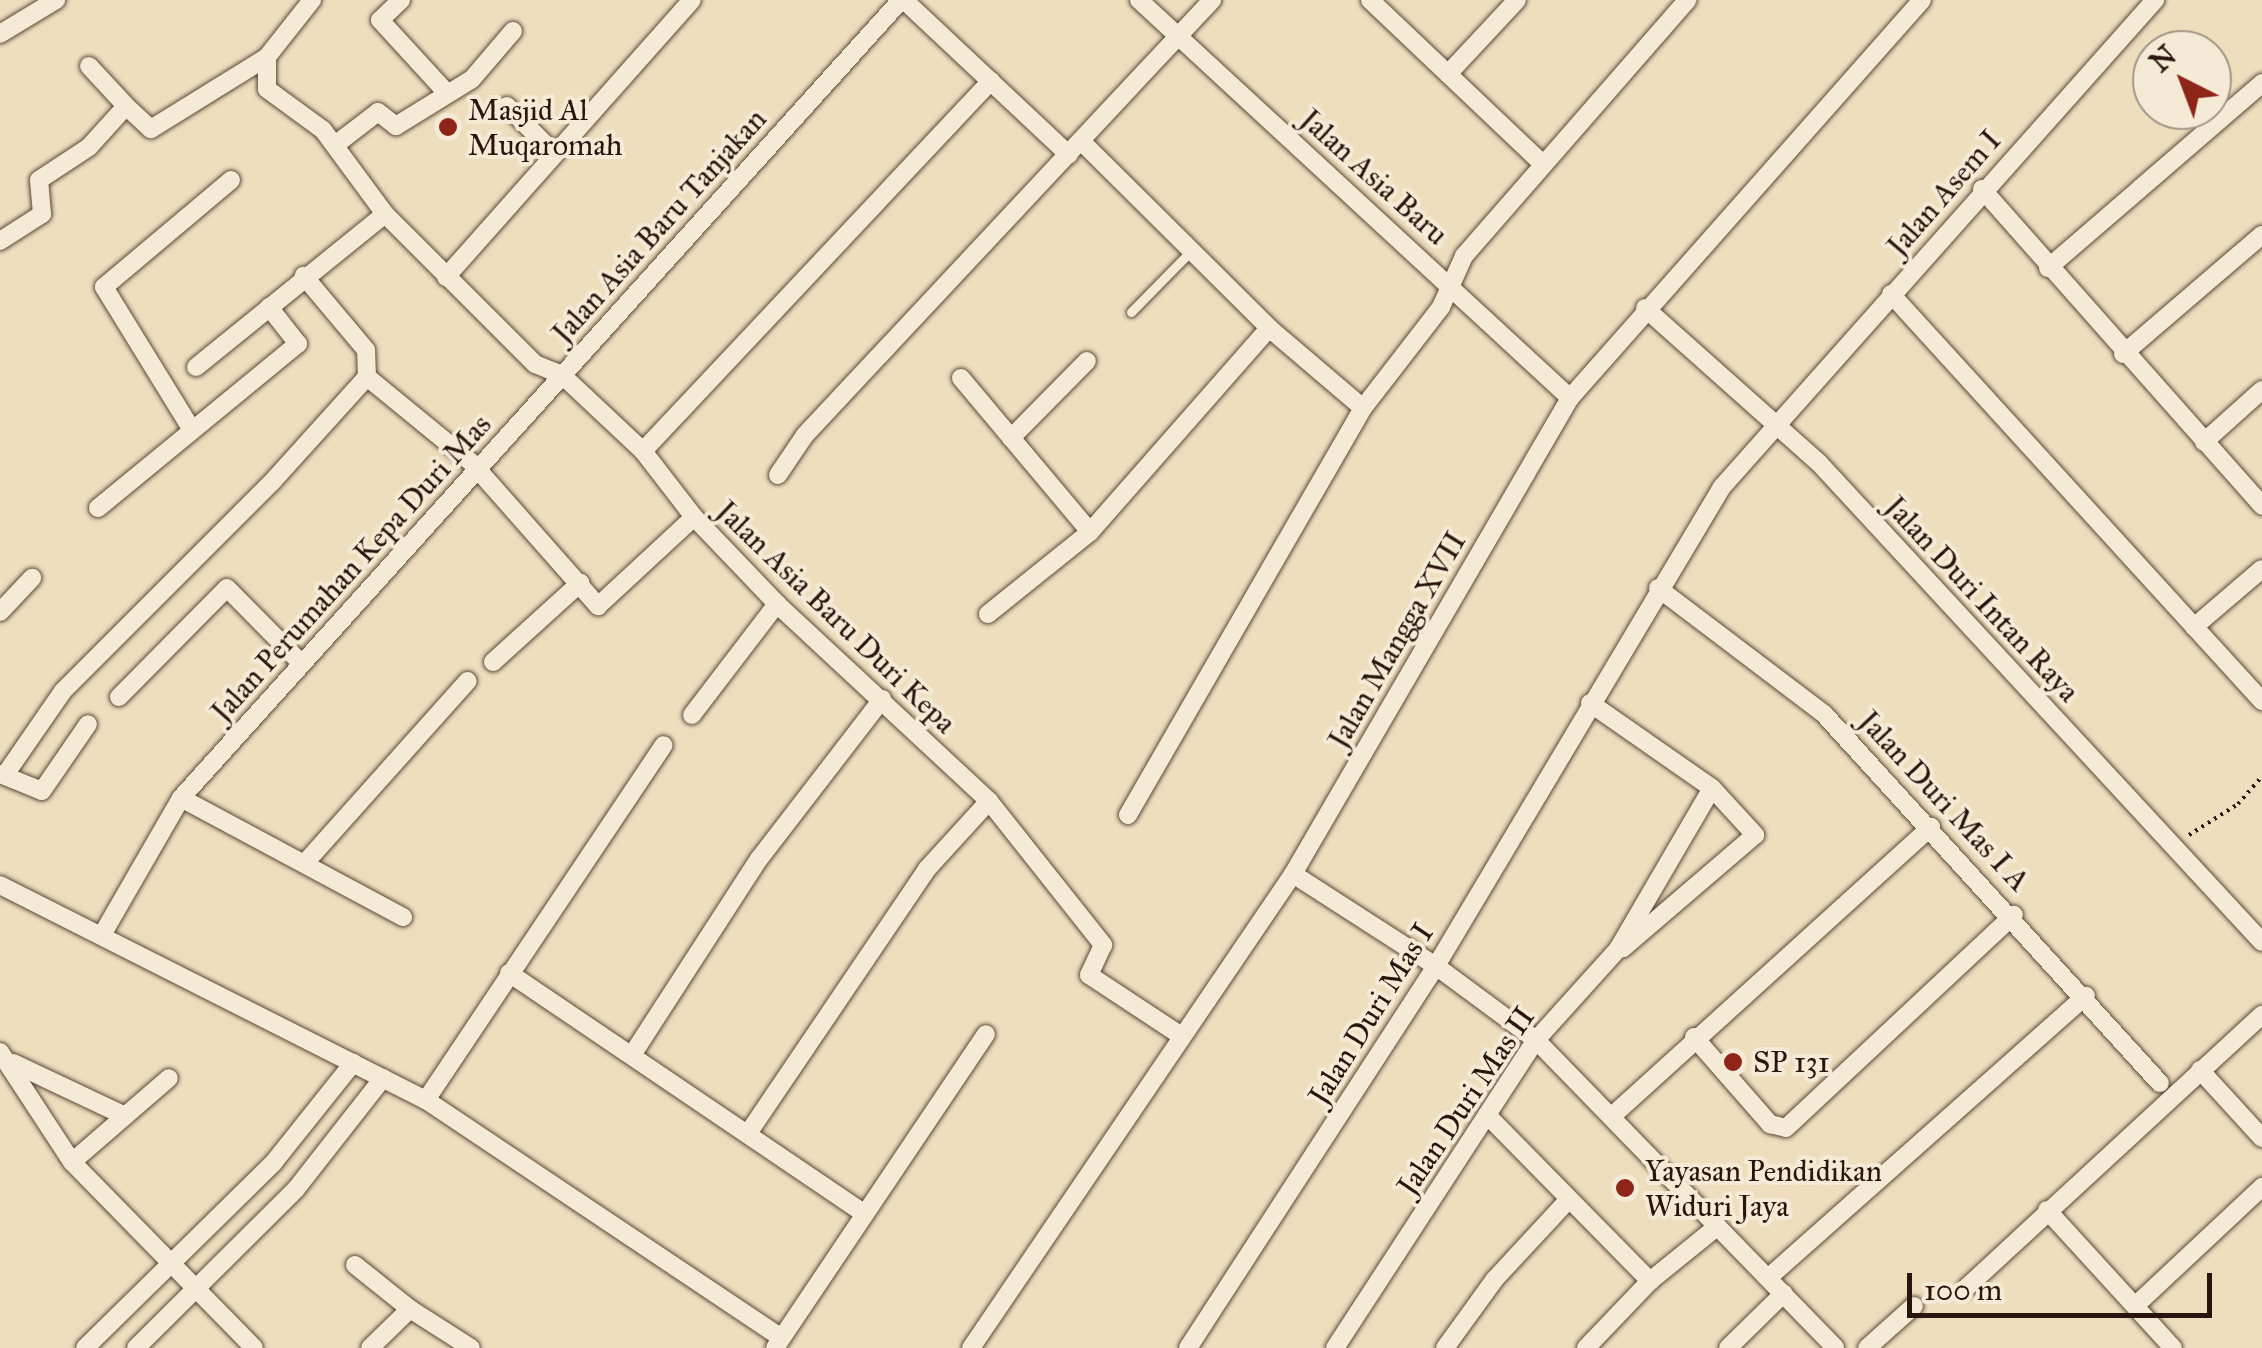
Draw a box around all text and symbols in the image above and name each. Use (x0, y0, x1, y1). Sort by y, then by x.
north arrow (2132, 30, 2232, 130)
text: N (2142, 38, 2183, 80)
place label: Masjid Al Muqaromah (468, 92, 623, 162)
street label: Jalan Asia Baru Tanjakan (544, 101, 774, 351)
street label: Jalan Asia Baru (1293, 101, 1455, 253)
marker: Masjid Al Muqaromah (437, 116, 459, 138)
street label: Jalan Asem I (1879, 122, 2009, 264)
street label: Jalan Perumahan Kepa Duri Mas (203, 407, 499, 729)
street label: Jalan Duri Intan Raya (1877, 489, 2087, 709)
street label: Jalan Asia Baru Duri Kepa (709, 493, 963, 741)
street label: Jalan Mangga XVII (1320, 525, 1474, 755)
street label: Jalan Duri Mas I A (1851, 703, 2037, 899)
street label: Jalan Duri Mas I (1301, 917, 1441, 1111)
street label: Jalan Duri Mas II (1390, 1000, 1542, 1202)
place label: SP 131 (1753, 1044, 1830, 1080)
marker: SP 131 (1722, 1051, 1744, 1073)
place label: Yayasan Pendidikan Widuri Jaya (1645, 1153, 1882, 1224)
marker: Yayasan Pendidikan Widuri Jaya (1614, 1177, 1636, 1199)
scale bar (1912, 1253, 2217, 1315)
text: 100 m (1924, 1272, 2002, 1308)

